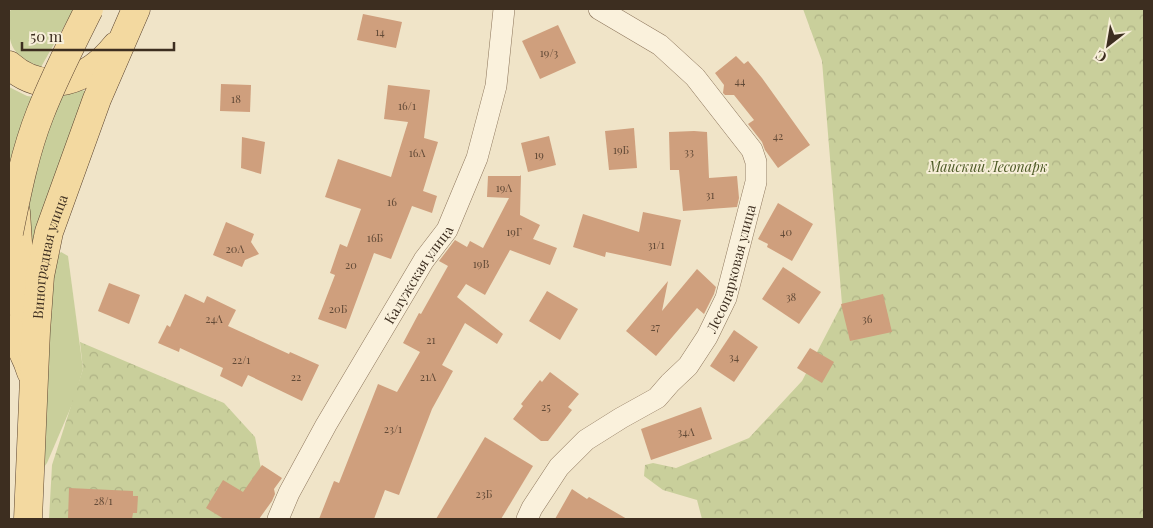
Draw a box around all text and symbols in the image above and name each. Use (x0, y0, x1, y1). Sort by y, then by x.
scale bar (22, 20, 175, 52)
north arrow (1083, 20, 1133, 70)
house number: 14 (375, 24, 385, 39)
text: 50 m (30, 26, 63, 46)
house number: 19/3 (540, 45, 558, 60)
text: С (1092, 46, 1110, 67)
house number: 44 (735, 73, 746, 88)
house number: 18 (231, 91, 241, 106)
house number: 16/1 (398, 98, 416, 113)
house number: 42 (773, 128, 783, 143)
house number: 19Б (613, 142, 630, 157)
house number: 33 (684, 144, 694, 159)
house number: 16А (409, 145, 425, 160)
house number: 19 (534, 147, 544, 162)
park label: Майский Лесопарк (927, 157, 1048, 176)
house number: 19А (496, 180, 512, 195)
house number: 31 (705, 187, 715, 202)
street label: Виноградная улица (27, 192, 71, 319)
house number: 16 (387, 194, 397, 209)
street label: Лесопарковая улица (701, 202, 759, 337)
street label: Калужская улица (379, 223, 457, 327)
house number: 19Г (506, 224, 522, 239)
house number: 40 (780, 224, 792, 239)
house number: 16Б (367, 230, 384, 245)
house number: 31/1 (647, 237, 665, 252)
house number: 20А (226, 241, 244, 256)
house number: 19В (473, 256, 489, 271)
house number: 20 (345, 257, 357, 272)
house number: 38 (786, 289, 797, 304)
house number: 20Б (329, 301, 348, 316)
house number: 24А (205, 311, 223, 326)
house number: 36 (862, 311, 873, 326)
house number: 27 (650, 319, 660, 334)
house number: 21 (426, 332, 436, 347)
house number: 34 (729, 349, 740, 364)
house number: 22/1 (232, 352, 250, 367)
house number: 22 (291, 369, 301, 384)
house number: 21А (420, 369, 436, 384)
house number: 25 (541, 399, 551, 414)
house number: 23/1 (384, 421, 402, 436)
house number: 34А (677, 424, 695, 439)
house number: 23Б (476, 486, 493, 501)
house number: 28/1 (93, 493, 113, 508)

